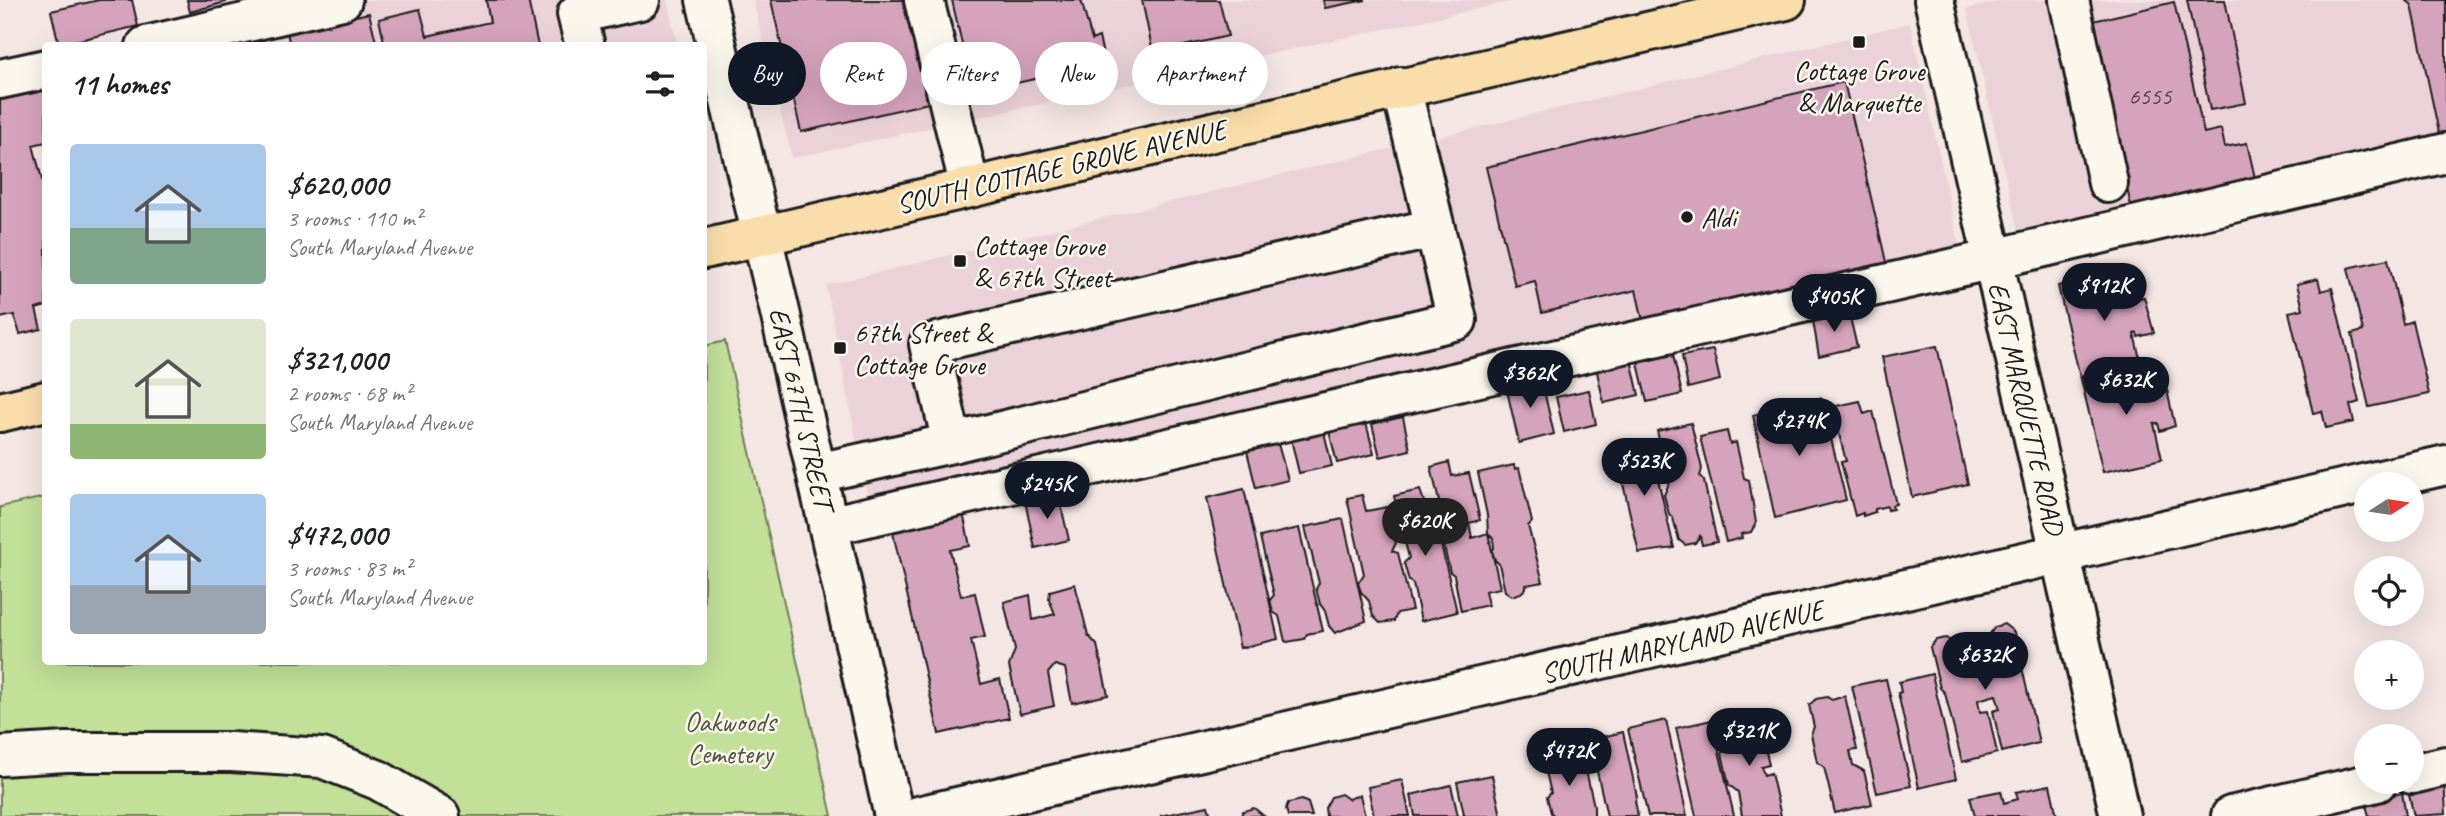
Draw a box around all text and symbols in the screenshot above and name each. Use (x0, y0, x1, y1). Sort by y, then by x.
marker: Cottage Grove & Marquette (1851, 34, 1867, 50)
chip: Buy (728, 42, 806, 105)
chip: Rent (820, 42, 907, 105)
chip: Filters (921, 42, 1021, 105)
chip: New (1035, 42, 1118, 105)
chip: Apartment (1132, 42, 1268, 105)
place label: Cottage Grove & Marquette (1794, 53, 1926, 120)
text: 11 homes (70, 65, 168, 103)
icon: filters (641, 65, 679, 103)
house number: 6555 (2128, 81, 2173, 111)
street label: SOUTH COTTAGE GROVE AVENUE (893, 111, 1233, 221)
text: $620,000 (287, 166, 388, 204)
icon: home (126, 172, 210, 256)
place label: Aldi (1701, 200, 1740, 235)
text: 3 rooms · 110 m² (287, 204, 422, 233)
marker: Aldi (1679, 209, 1695, 225)
place label: Cottage Grove & 67th Street (974, 228, 1114, 295)
text: South Maryland Avenue (287, 233, 472, 262)
marker: Cottage Grove & 67th Street (952, 253, 968, 269)
pin: $912K (2055, 264, 2153, 323)
text: $912K (2078, 271, 2130, 300)
pin: $405K (1785, 274, 1883, 334)
street label: EAST MARQUETTE ROAD (1980, 279, 2073, 540)
text: $405K (1808, 282, 1860, 311)
street label: EAST 67TH STREET (761, 304, 843, 519)
place label: 67th Street & Cottage Grove (854, 315, 994, 382)
marker: 67th Street & Cottage Grove (832, 340, 848, 356)
text: $321,000 (287, 341, 387, 379)
icon: home (126, 347, 210, 431)
pin: $362K (1481, 350, 1579, 410)
text: $362K (1503, 358, 1557, 387)
pin: $632K (2077, 358, 2175, 417)
text: $632K (2099, 365, 2153, 394)
text: 2 rooms · 68 m² (287, 379, 411, 408)
pin: $274K (1750, 398, 1848, 458)
text: $274K (1773, 406, 1826, 435)
text: South Maryland Avenue (287, 408, 472, 437)
pin: $523K (1595, 438, 1693, 498)
text: $523K (1618, 446, 1670, 475)
pin: $245K (998, 462, 1096, 521)
text: $245K (1021, 469, 1073, 498)
north arrow (2354, 472, 2424, 542)
map controls (2354, 472, 2424, 794)
pin: $620K (1376, 498, 1474, 558)
text: $620K (1398, 506, 1452, 535)
text: $472,000 (287, 516, 387, 554)
icon: home (126, 522, 210, 606)
text: 3 rooms · 83 m² (287, 554, 411, 583)
button: locate (2354, 556, 2424, 626)
text: South Maryland Avenue (287, 583, 472, 612)
street label: SOUTH MARYLAND AVENUE (1538, 591, 1830, 691)
pin: $632K (1936, 632, 2034, 692)
text: $632K (1958, 640, 2012, 669)
button: + (2354, 640, 2424, 710)
park label: Oakwoods Cemetery (684, 704, 778, 771)
pin: $321K (1700, 708, 1798, 768)
text: $321K (1722, 716, 1776, 745)
button: − (2354, 724, 2424, 794)
pin: $472K (1520, 728, 1618, 788)
text: $472K (1543, 736, 1596, 765)

